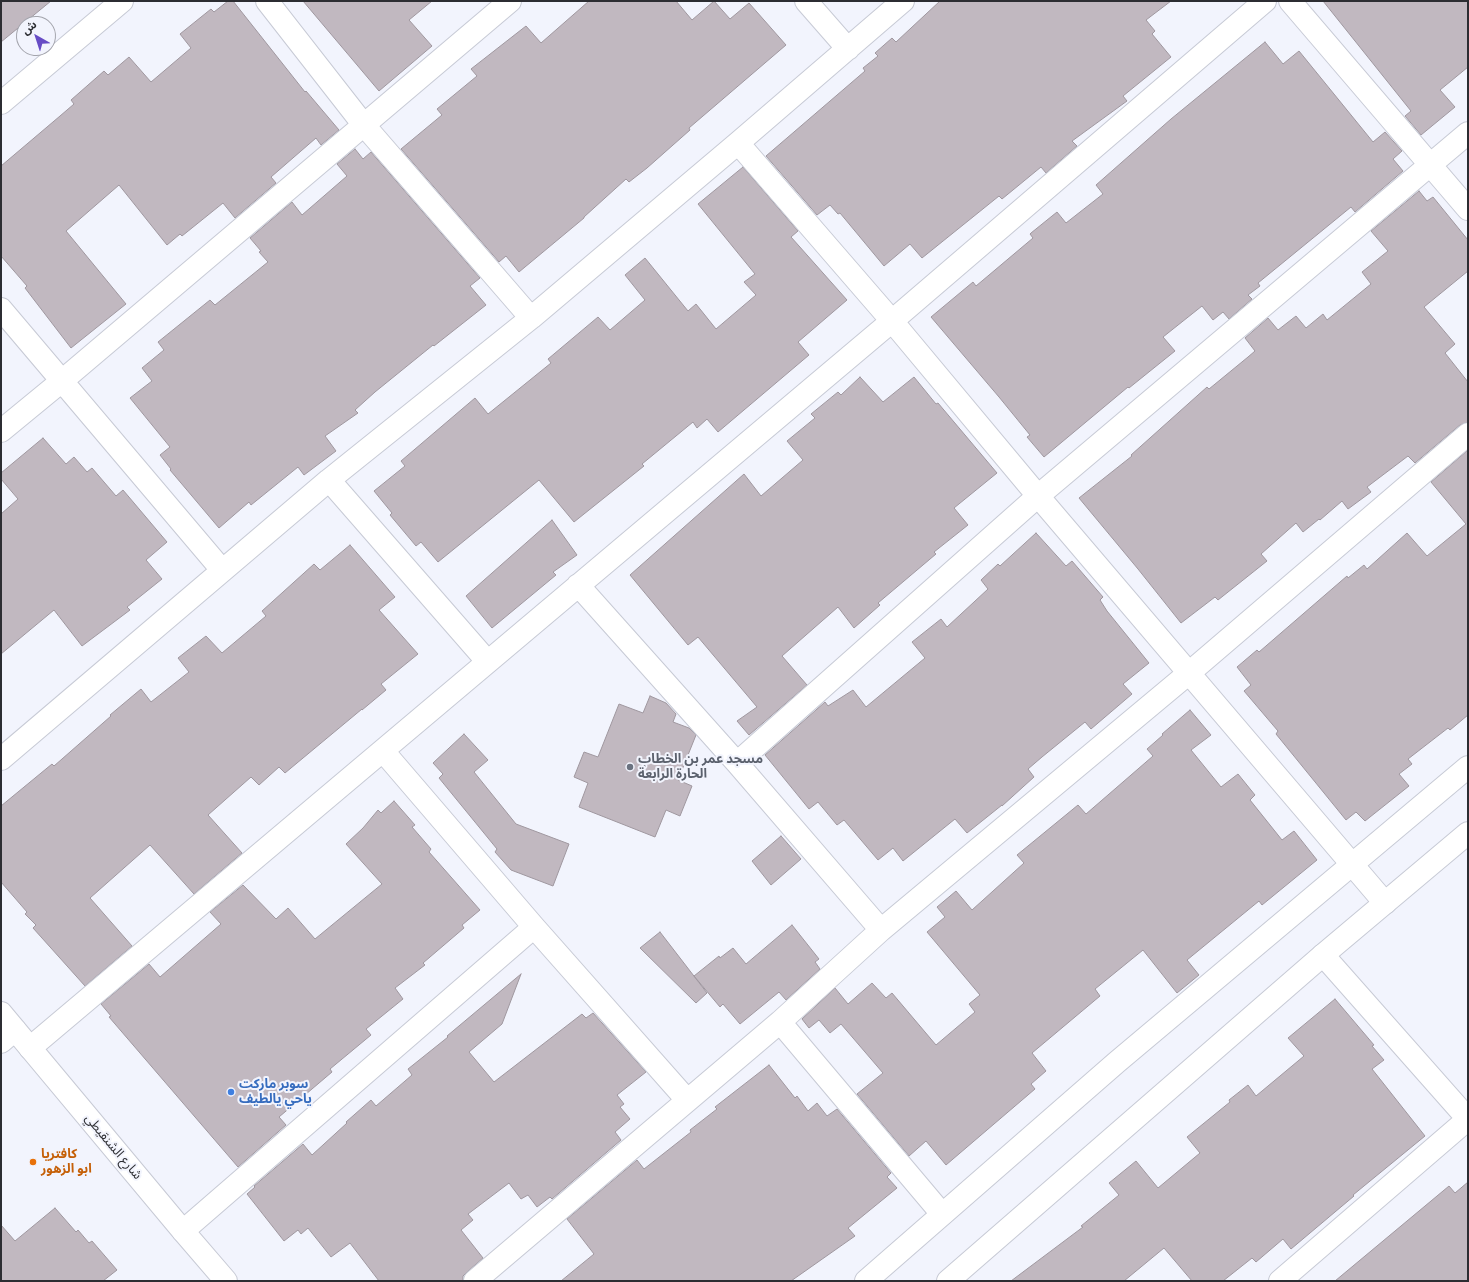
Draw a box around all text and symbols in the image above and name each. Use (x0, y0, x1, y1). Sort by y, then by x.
north arrow (16, 16, 56, 56)
text: ش (19, 17, 39, 38)
place label: مسجد عمر بن الخطاب الحارة الرابعة (638, 752, 763, 783)
marker: مسجد عمر بن الخطاب الحارة الرابعة (625, 762, 635, 772)
place label: سوبر ماركت ياحي يالطيف (239, 1077, 312, 1108)
marker: سوبر ماركت ياحي يالطيف (226, 1087, 236, 1097)
street label: شارع الشنقيطي (81, 1111, 145, 1183)
place label: كافتريا ابو الزهور (41, 1147, 92, 1178)
marker: كافتريا ابو الزهور (28, 1157, 38, 1167)

